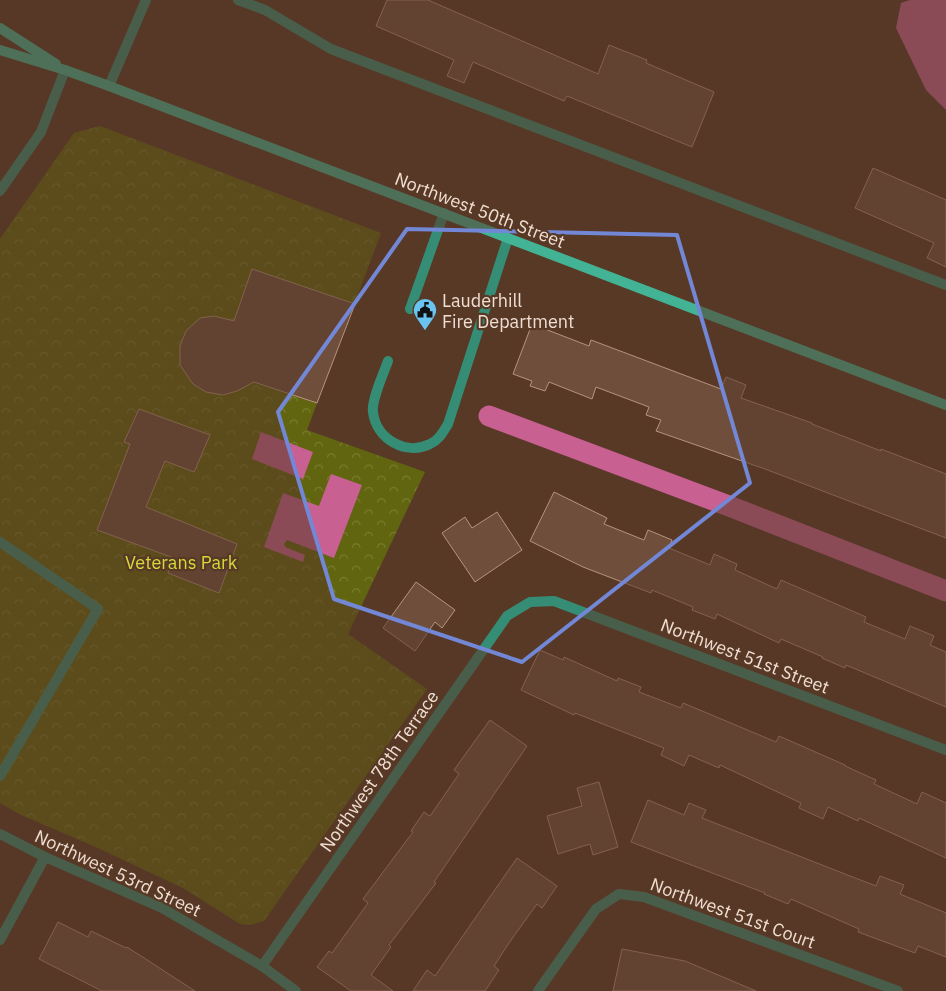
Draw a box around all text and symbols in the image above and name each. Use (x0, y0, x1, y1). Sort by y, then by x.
street label: Northwest 50th Street (392, 167, 568, 253)
place label: Lauderhill Fire Department (442, 289, 574, 333)
public building icon: Lauderhill Fire Department (412, 297, 438, 331)
park label: Veterans Park (125, 551, 238, 574)
street label: Northwest 51st Street (657, 613, 833, 699)
street label: Northwest 78th Terrace (315, 686, 443, 856)
street label: Northwest 53rd Street (31, 824, 205, 922)
street label: Northwest 51st Court (647, 872, 819, 954)

